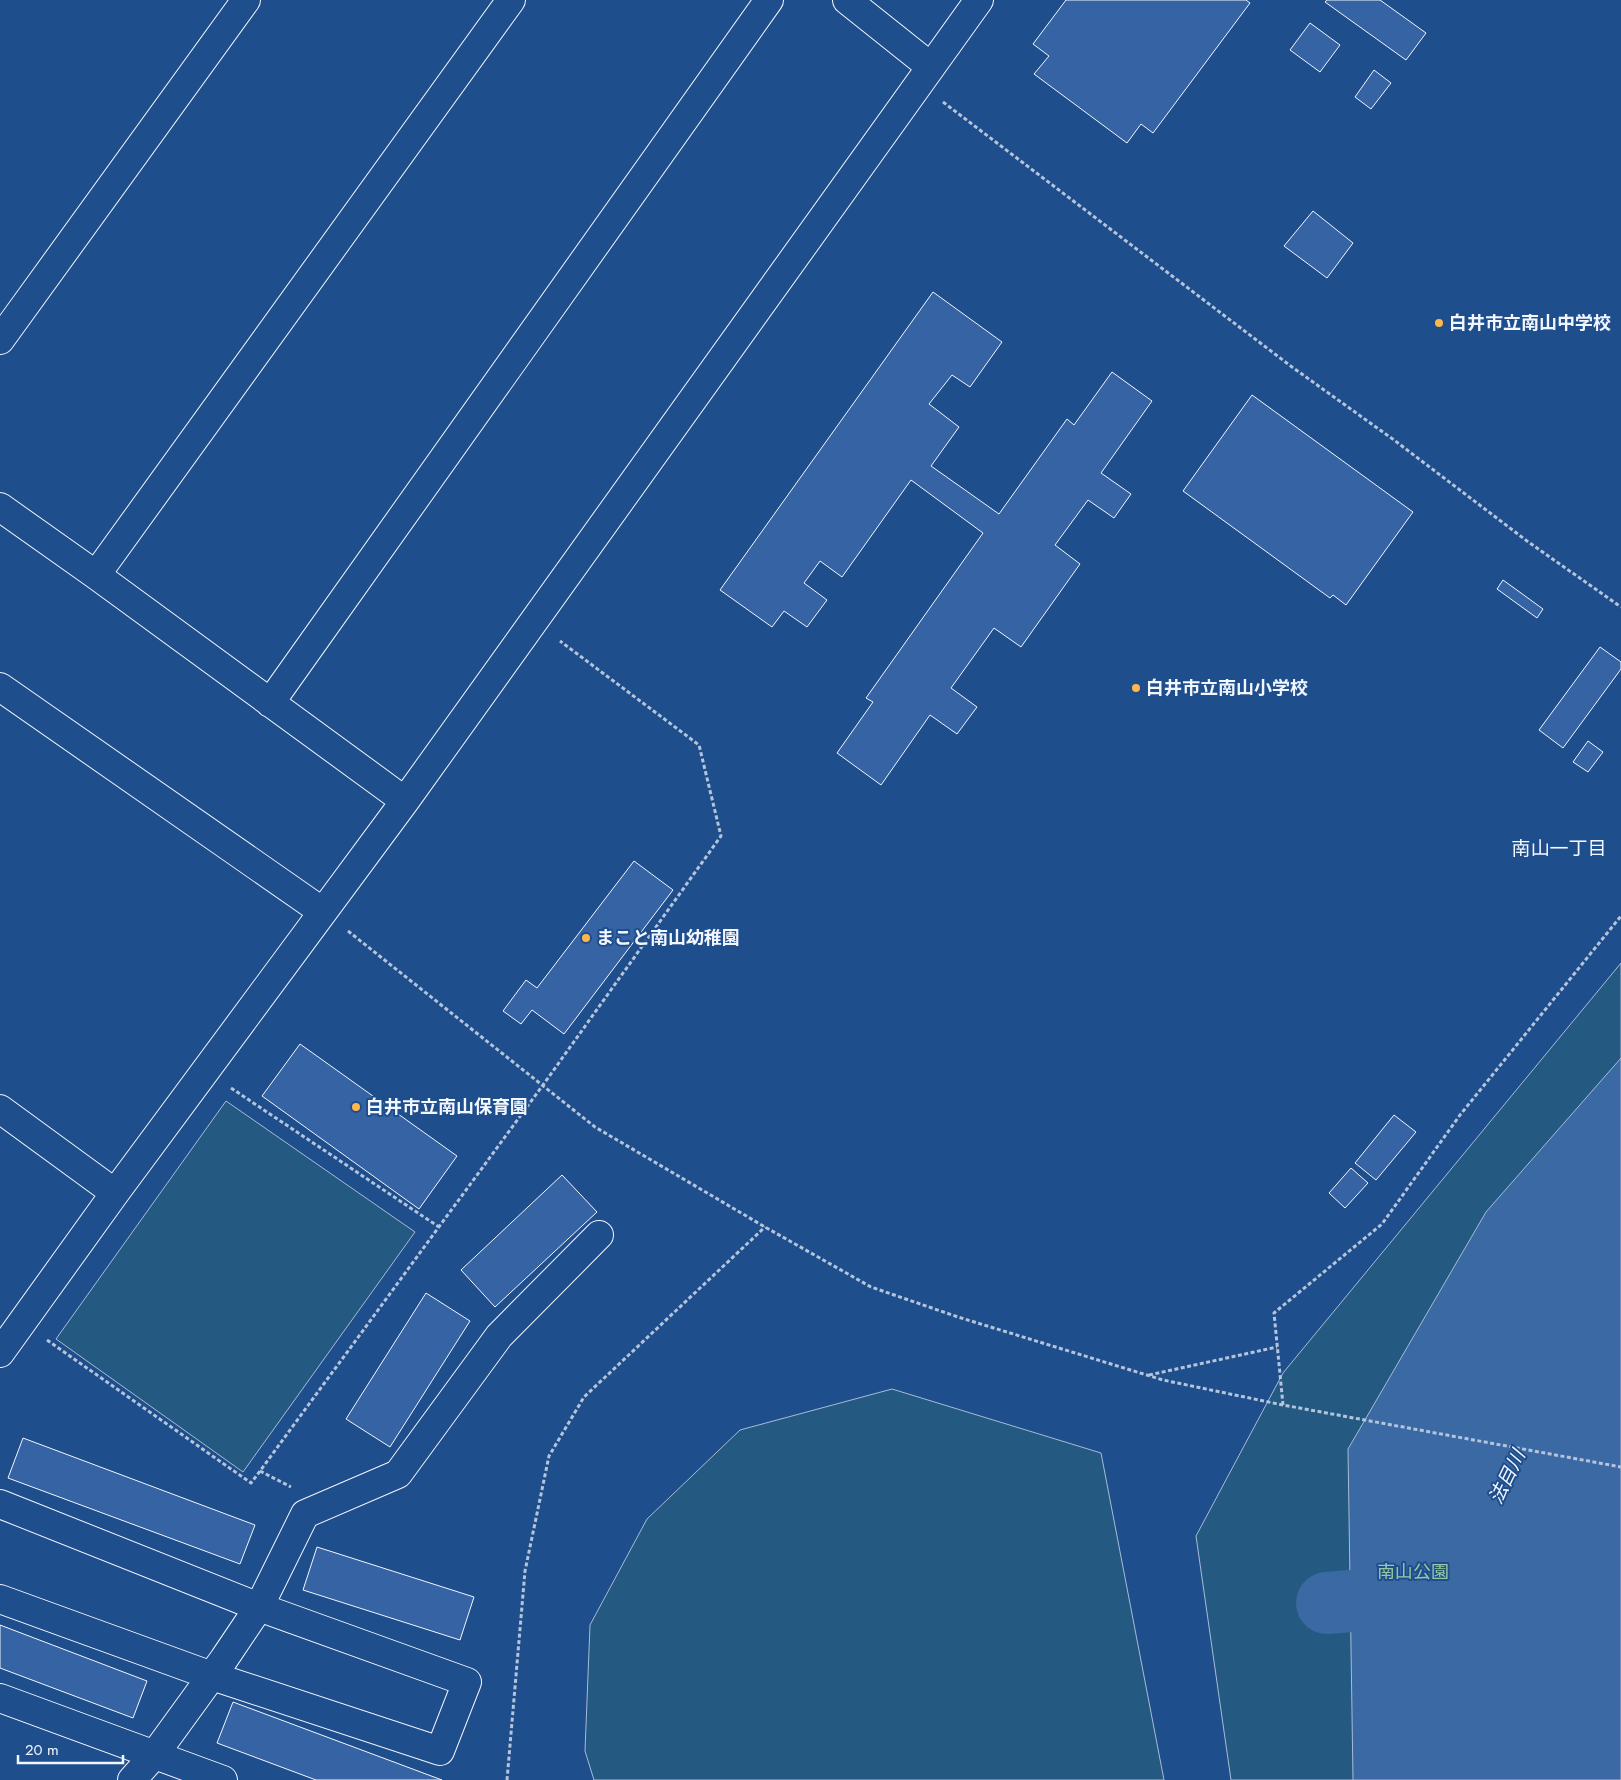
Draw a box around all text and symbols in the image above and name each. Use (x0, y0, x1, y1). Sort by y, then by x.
place label: 白井市立南山中学校 (1449, 310, 1611, 336)
marker: 白井市立南山中学校 (1433, 317, 1445, 329)
place label: 白井市立南山小学校 (1146, 675, 1308, 701)
marker: 白井市立南山小学校 (1130, 682, 1142, 694)
district label: 南山一丁目 (1511, 835, 1607, 862)
place label: まこと南山幼稚園 (596, 925, 740, 951)
marker: まこと南山幼稚園 (580, 932, 592, 944)
place label: 白井市立南山保育園 (366, 1094, 528, 1120)
marker: 白井市立南山保育園 (350, 1101, 362, 1113)
water label: 法目川 (1482, 1444, 1533, 1509)
park label: 南山公園 (1377, 1559, 1449, 1585)
scale bar (18, 1732, 122, 1764)
text: 20 m (25, 1739, 59, 1761)

